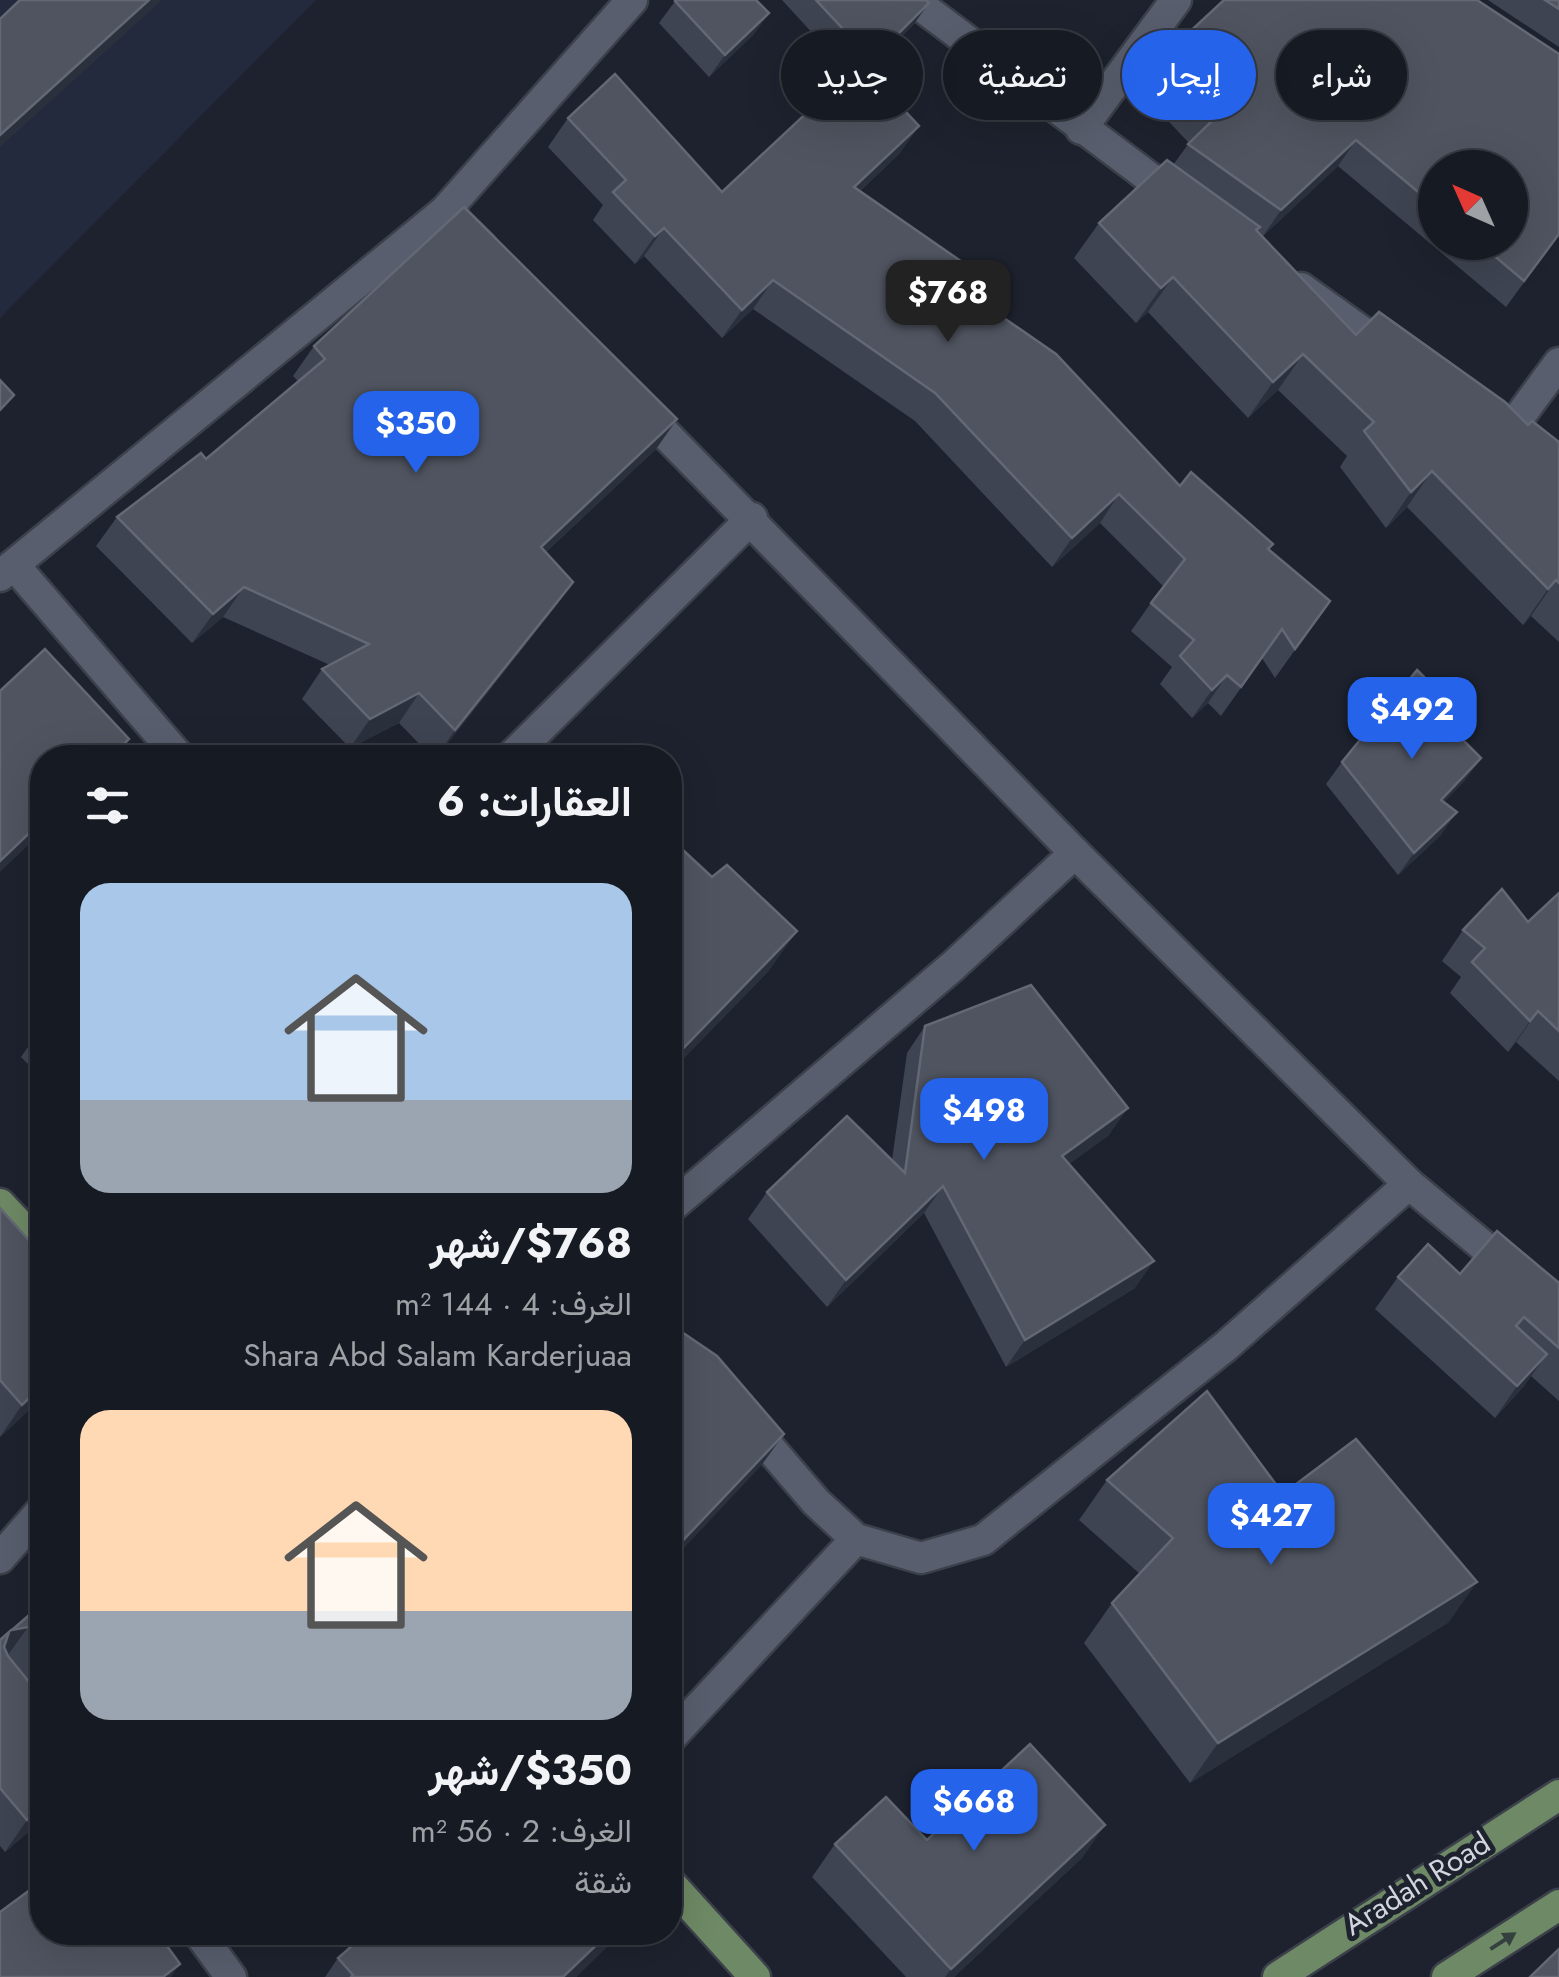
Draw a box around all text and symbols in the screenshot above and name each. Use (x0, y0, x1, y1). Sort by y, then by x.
chip: جديد (781, 30, 923, 120)
chip: تصفية (943, 30, 1102, 120)
chip: إيجار (1122, 30, 1256, 120)
chip: شراء (1276, 30, 1407, 120)
north arrow (1418, 150, 1528, 260)
map controls (1418, 150, 1528, 260)
pin: $768 (889, 260, 1007, 345)
text: $768 (908, 269, 988, 315)
pin: $350 (357, 391, 475, 476)
text: $350 (375, 400, 457, 446)
pin: $492 (1353, 677, 1471, 762)
text: $492 (1370, 686, 1454, 732)
text: العقارات: 6 (437, 771, 632, 832)
icon: filters (80, 778, 135, 833)
icon: home (266, 948, 446, 1128)
pin: $498 (925, 1078, 1043, 1163)
text: $498 (942, 1087, 1026, 1133)
text: $768/شهر (429, 1213, 632, 1274)
text: الغرف: 4 · 144 m² (395, 1281, 632, 1327)
text: Shara Abd Salam Karderjuaa (243, 1332, 632, 1378)
icon: home (266, 1475, 446, 1655)
pin: $427 (1212, 1483, 1330, 1568)
text: $427 (1230, 1492, 1312, 1538)
text: $350/شهر (428, 1740, 632, 1801)
pin: $668 (915, 1769, 1033, 1854)
text: $668 (933, 1778, 1015, 1824)
text: الغرف: 2 · 56 m² (411, 1808, 632, 1854)
street label: Aradah Road (1335, 1821, 1498, 1946)
text: شقة (574, 1859, 632, 1905)
one-way arrow (1489, 1932, 1517, 1950)

